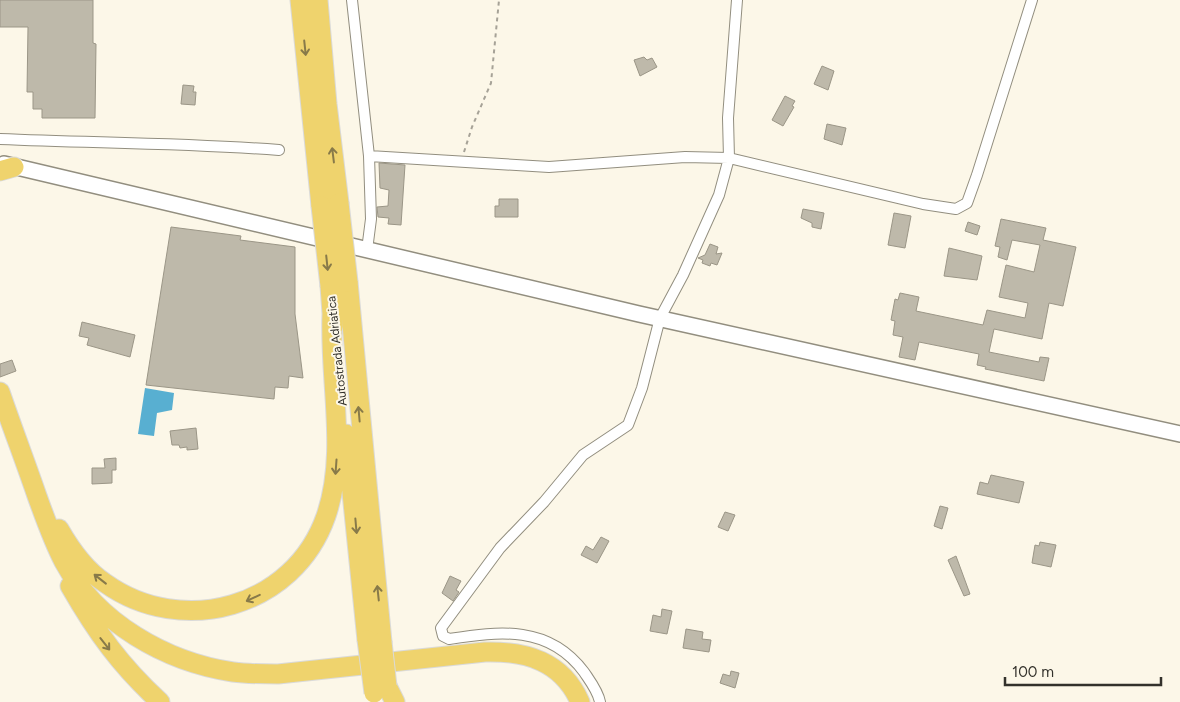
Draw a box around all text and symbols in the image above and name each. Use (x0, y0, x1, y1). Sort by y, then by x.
one-way arrow (300, 40, 310, 56)
one-way arrow (328, 147, 338, 163)
one-way arrow (322, 255, 332, 271)
street label: Autostrada Adriatica (324, 295, 350, 407)
one-way arrow (355, 406, 364, 422)
one-way arrow (331, 459, 340, 475)
one-way arrow (351, 517, 361, 533)
one-way arrow (93, 574, 106, 585)
one-way arrow (373, 585, 382, 601)
one-way arrow (246, 593, 261, 603)
one-way arrow (100, 637, 111, 650)
scale bar (1005, 654, 1161, 686)
text: 100 m (1012, 663, 1054, 681)

